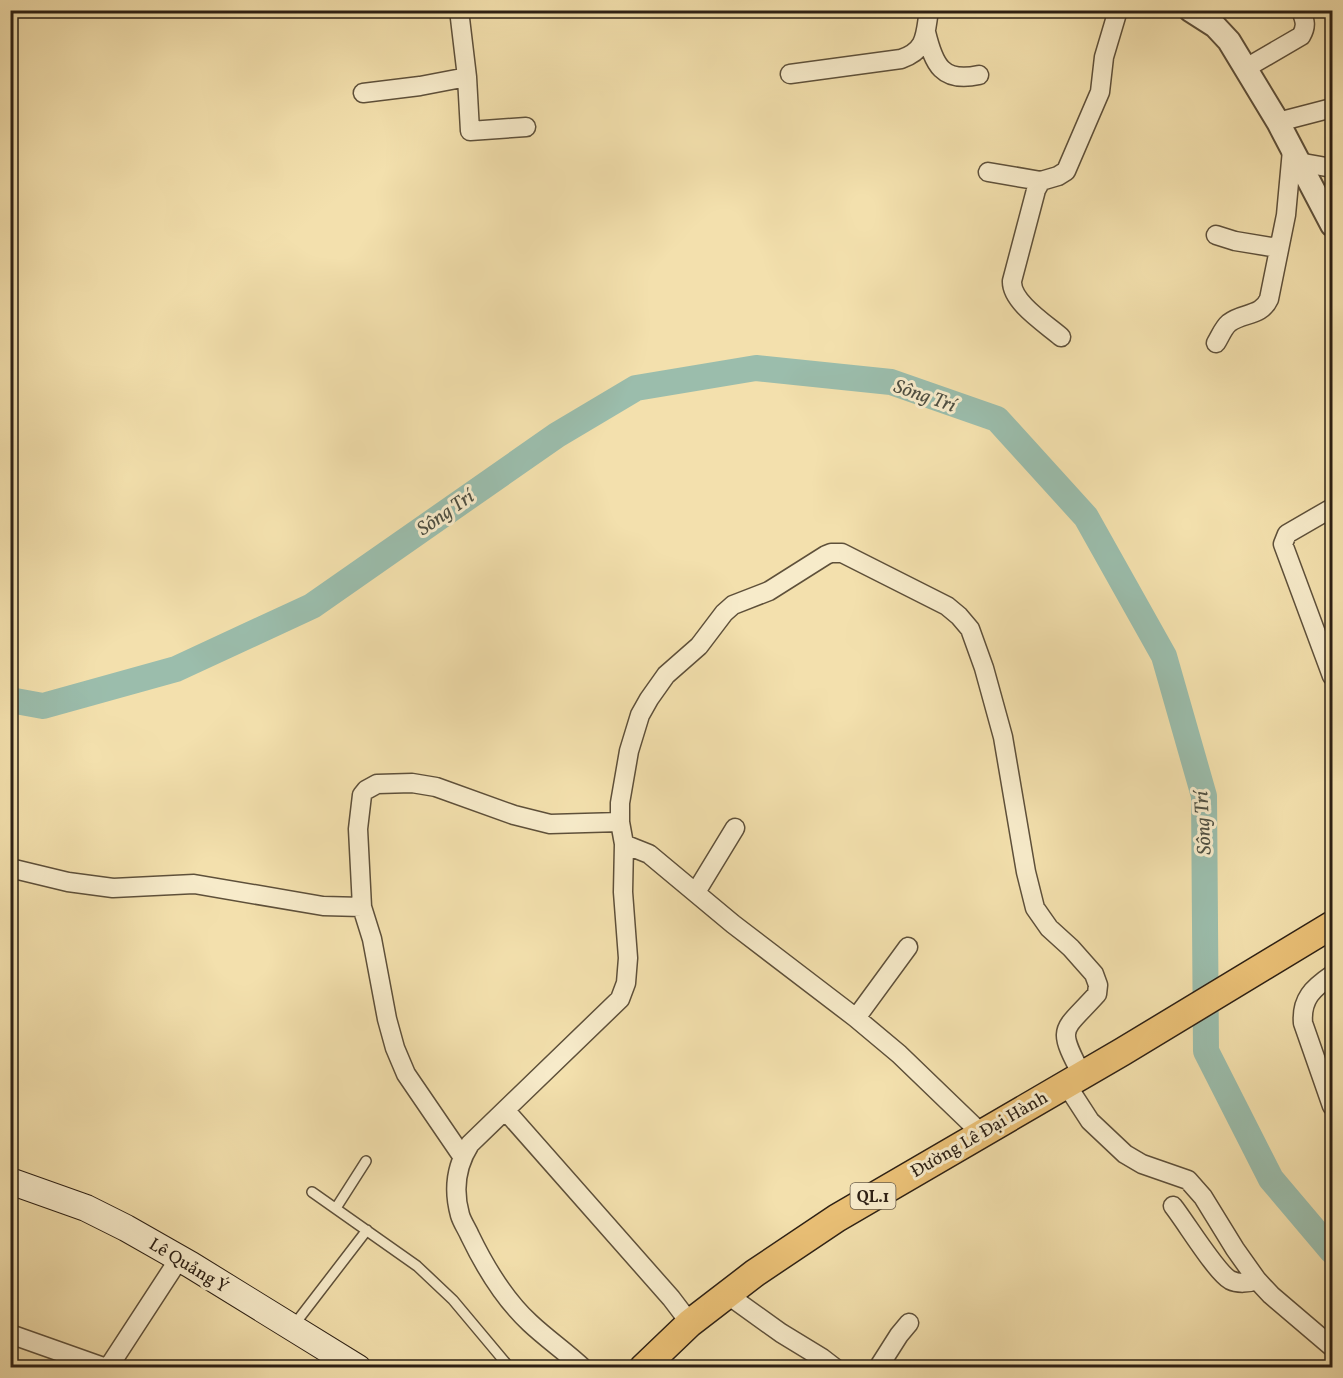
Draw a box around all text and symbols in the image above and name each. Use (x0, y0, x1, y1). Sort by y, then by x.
water label: Sông Trí (890, 373, 961, 421)
water label: Sông Trí (412, 483, 482, 543)
water label: Sông Trí (1188, 788, 1220, 856)
street label: Đường Lê Đại Hành (907, 1086, 1053, 1185)
road number: QL.1 (850, 1183, 896, 1209)
street label: Lê Quảng Ý (144, 1233, 233, 1300)

